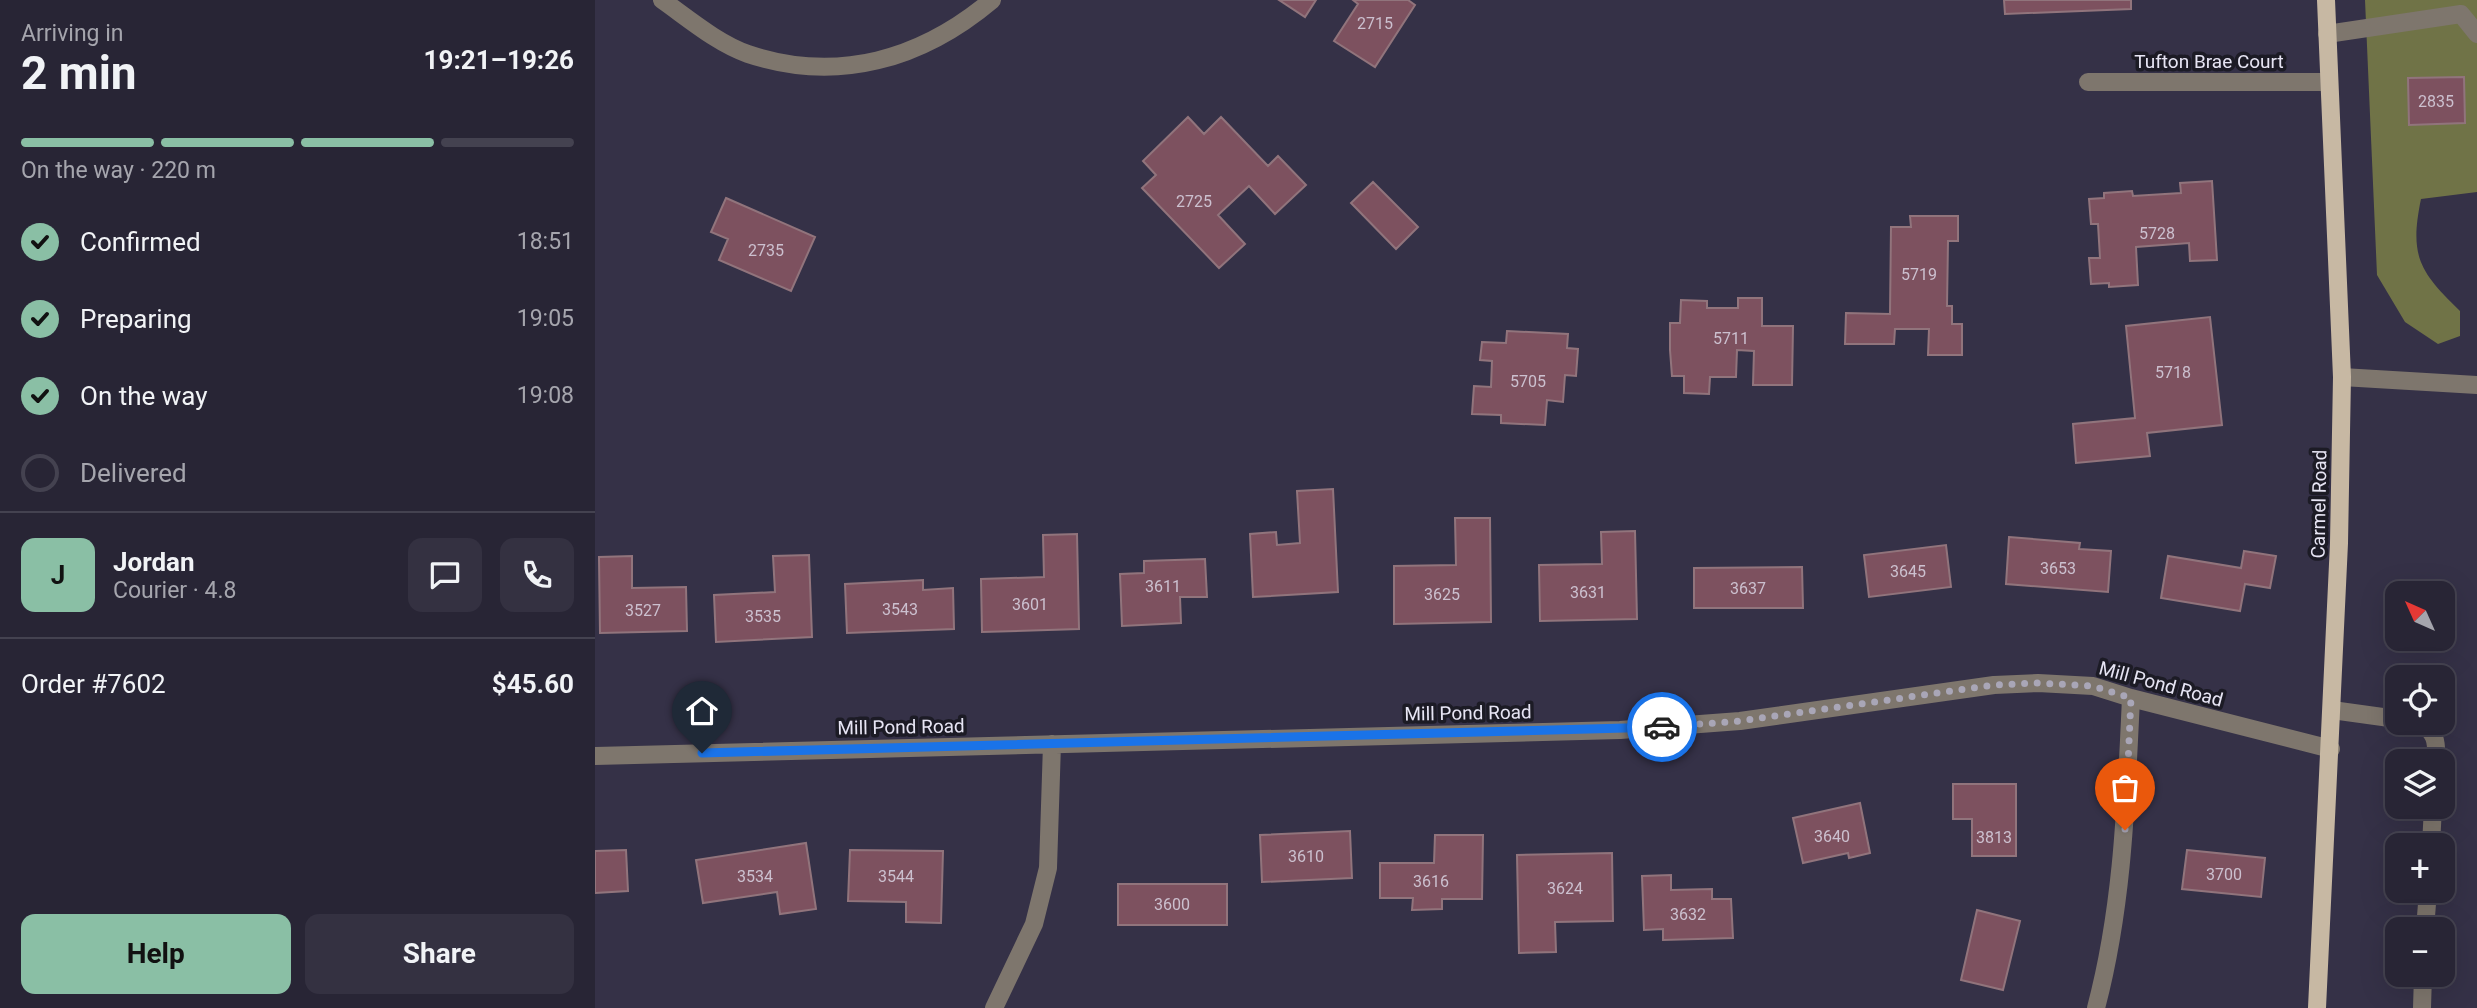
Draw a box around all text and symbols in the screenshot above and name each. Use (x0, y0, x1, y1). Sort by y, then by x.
house number: 2715 (1357, 14, 1393, 33)
text: Arriving in (21, 20, 124, 47)
text: 19:21–19:26 (424, 45, 574, 75)
text: 2 min (21, 46, 137, 100)
street label: Tufton Brae Court (2134, 50, 2284, 73)
house number: 2835 (2418, 92, 2454, 111)
text: On the way · 220 m (21, 157, 216, 184)
house number: 2725 (1176, 192, 1212, 211)
icon: check (21, 223, 59, 261)
house number: 5728 (2139, 224, 2175, 243)
text: Confirmed (80, 227, 201, 257)
text: 18:51 (517, 228, 574, 255)
house number: 2735 (748, 241, 784, 260)
house number: 5719 (1901, 265, 1937, 284)
icon: check (21, 300, 59, 338)
text: Preparing (80, 304, 192, 334)
text: 19:05 (517, 305, 574, 332)
house number: 5711 (1713, 329, 1749, 348)
house number: 5718 (2155, 363, 2191, 382)
house number: 5705 (1510, 372, 1546, 391)
icon: check (21, 377, 59, 415)
text: On the way (80, 381, 208, 411)
text: 19:08 (517, 382, 574, 409)
street label: Carmel Road (2307, 449, 2331, 559)
text: Delivered (80, 458, 187, 488)
button: chat (408, 538, 482, 612)
button: phone (500, 538, 574, 612)
text: Jordan (113, 547, 195, 577)
house number: 3653 (2040, 559, 2076, 578)
text: J (51, 560, 65, 590)
house number: 3645 (1890, 562, 1926, 581)
text: Courier · 4.8 (113, 577, 236, 604)
house number: 3611 (1145, 577, 1181, 596)
house number: 3637 (1730, 579, 1766, 598)
north arrow (2385, 581, 2455, 651)
map controls (2385, 581, 2455, 987)
house number: 3631 (1570, 583, 1606, 602)
house number: 3625 (1424, 585, 1460, 604)
house number: 3601 (1012, 595, 1048, 614)
house number: 3543 (882, 600, 918, 619)
house number: 3527 (625, 601, 661, 620)
house number: 3535 (745, 607, 781, 626)
street label: Mill Pond Road (2096, 656, 2226, 712)
button: locate (2385, 665, 2455, 735)
text: Order #7602 (21, 669, 166, 699)
text: $45.60 (492, 669, 574, 699)
pin (672, 681, 732, 753)
icon: home (683, 692, 721, 730)
courier (1627, 692, 1697, 762)
street label: Mill Pond Road (1404, 700, 1532, 726)
icon: car (1643, 708, 1681, 746)
street label: Mill Pond Road (837, 714, 965, 740)
button: layers (2385, 749, 2455, 819)
pin (2095, 758, 2155, 830)
icon: bag (2106, 769, 2144, 807)
house number: 3640 (1814, 827, 1850, 846)
house number: 3813 (1976, 828, 2012, 847)
button: + (2385, 833, 2455, 903)
house number: 3610 (1288, 847, 1324, 866)
house number: 3700 (2206, 865, 2242, 884)
house number: 3534 (737, 867, 773, 886)
house number: 3544 (878, 867, 914, 886)
house number: 3616 (1413, 872, 1449, 891)
house number: 3624 (1547, 879, 1583, 898)
house number: 3600 (1154, 895, 1190, 914)
house number: 3632 (1670, 905, 1706, 924)
button: Help (21, 914, 291, 994)
button: Share (305, 914, 574, 994)
button: − (2385, 917, 2455, 987)

